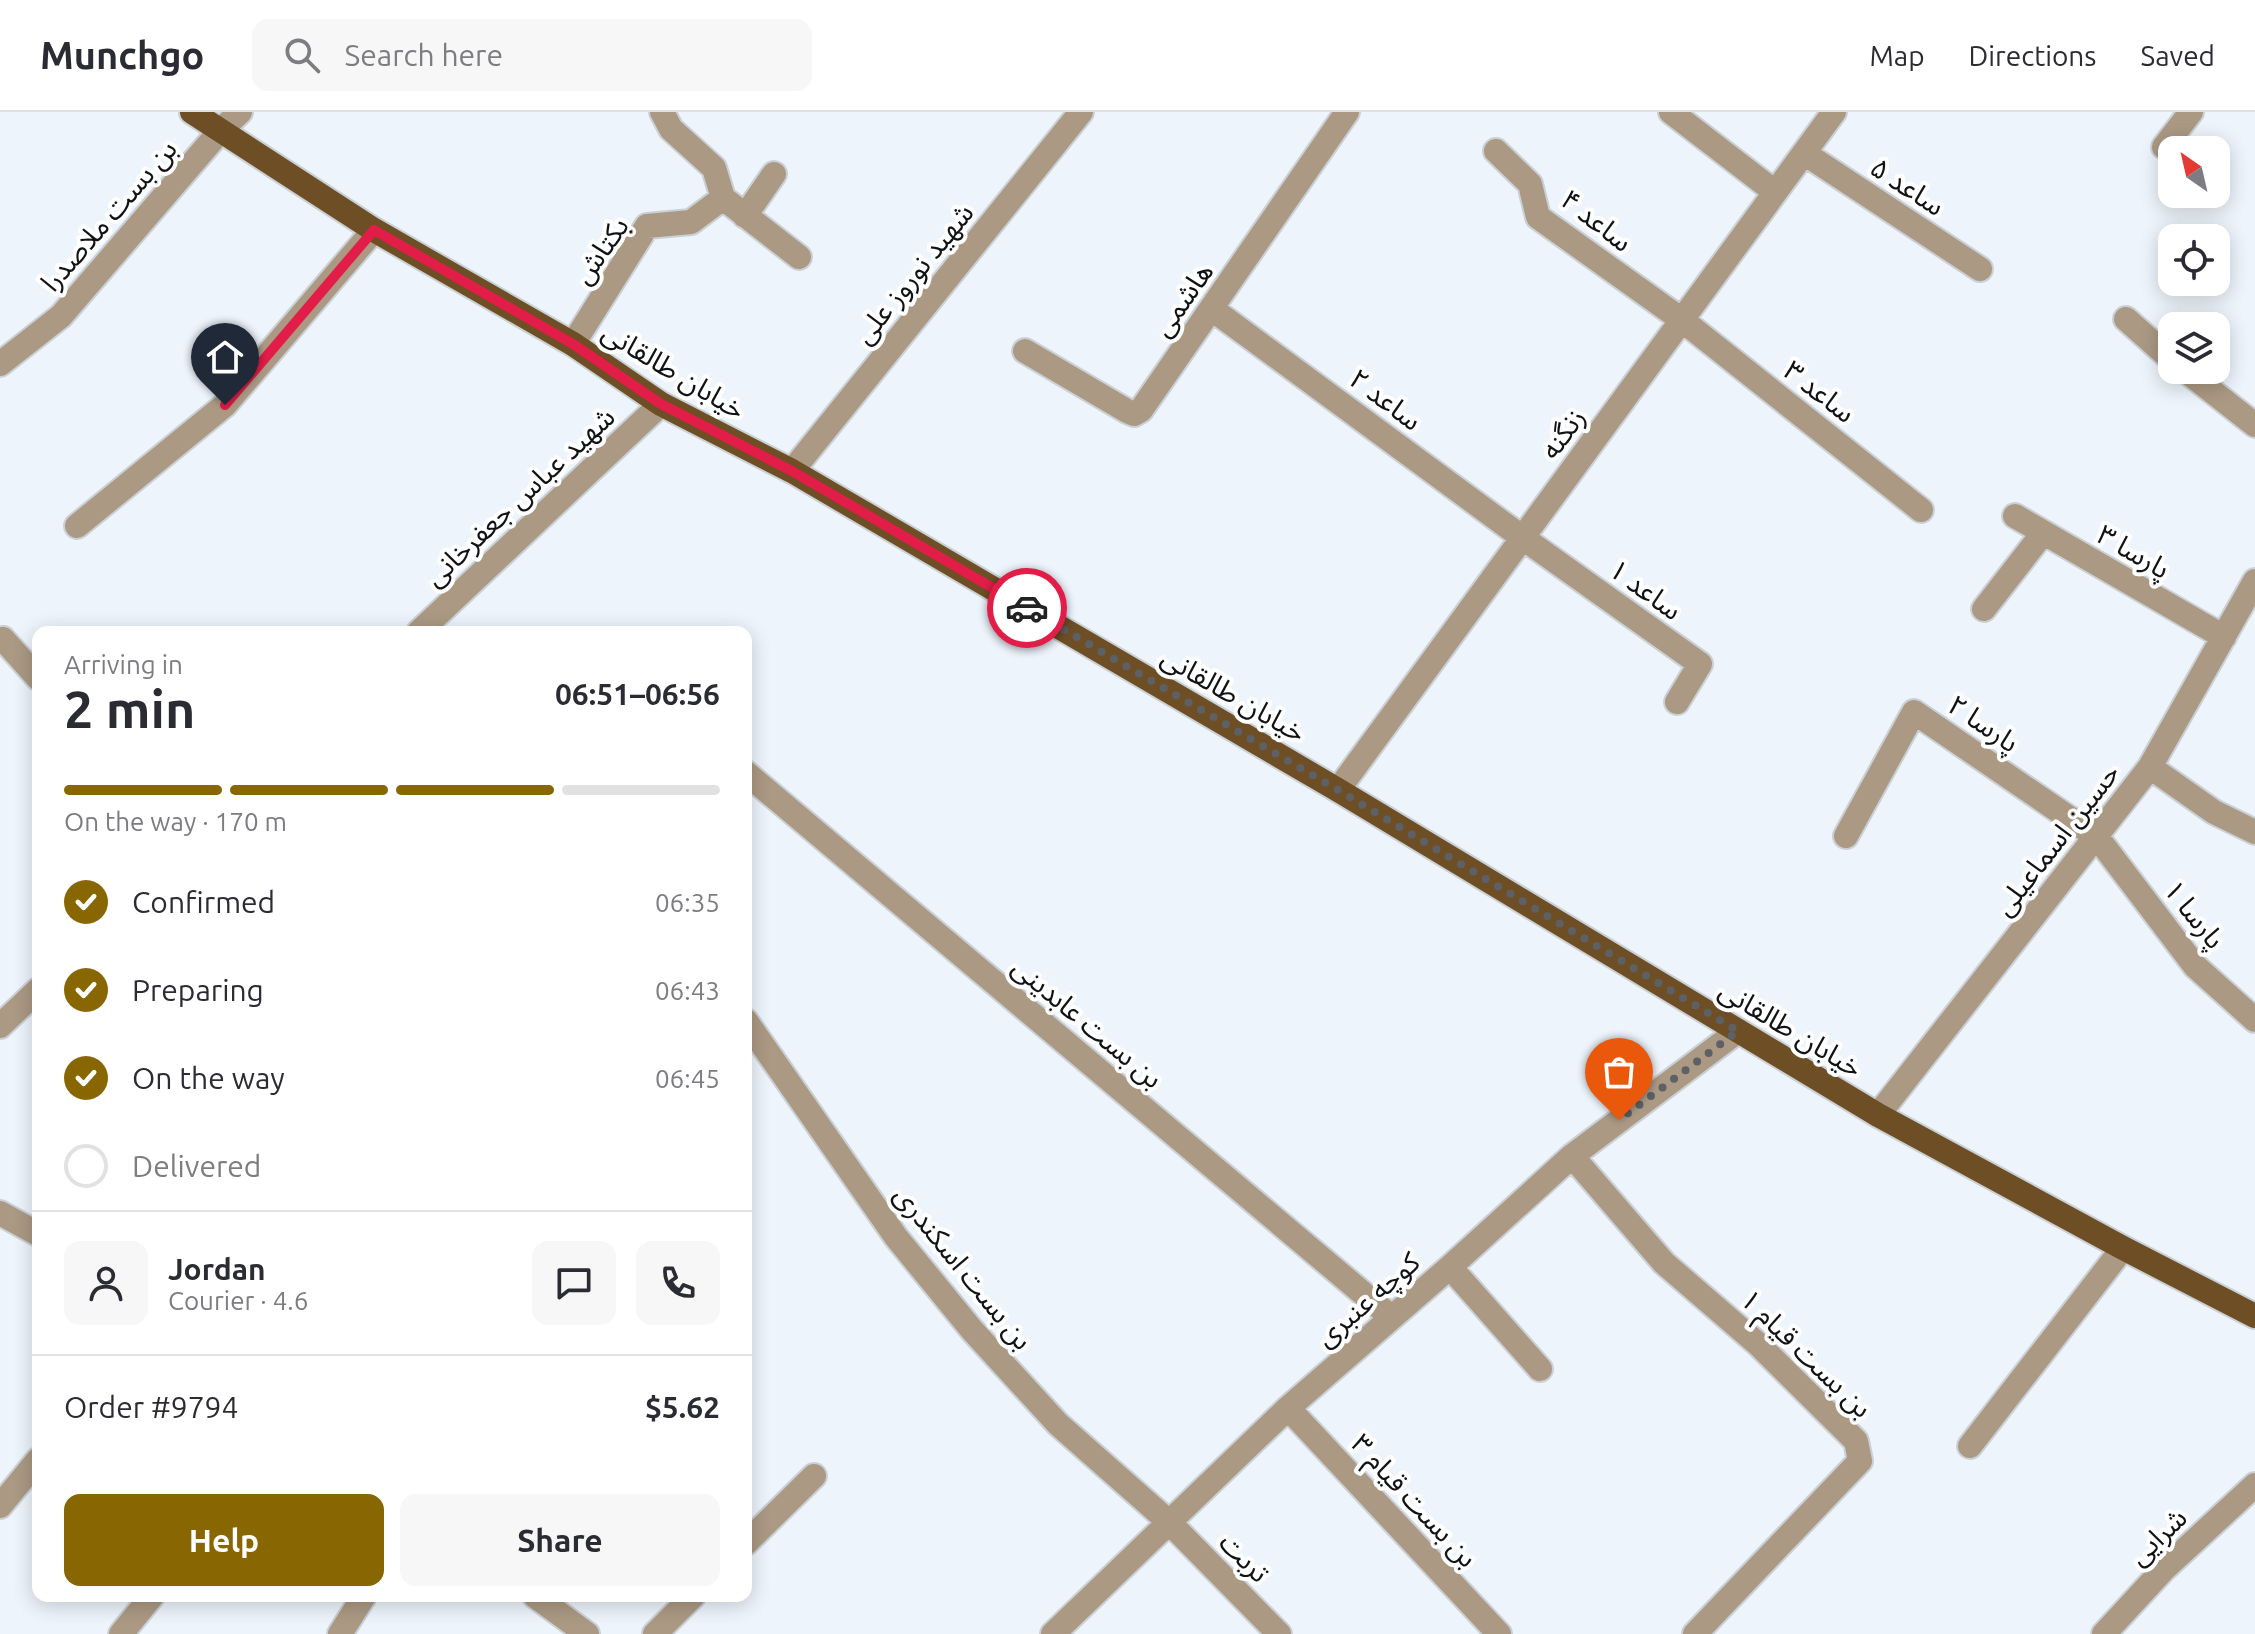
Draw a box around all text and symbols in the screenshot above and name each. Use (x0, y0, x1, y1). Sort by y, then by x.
search box (252, 19, 812, 91)
icon: search (280, 33, 324, 77)
text: Munchgo (40, 34, 204, 76)
text: Search here (344, 38, 503, 72)
text: Map (1869, 40, 1925, 71)
text: Directions (1969, 40, 2096, 71)
text: Saved (2140, 40, 2215, 71)
street label: بن بست ملاصدرا (34, 133, 184, 298)
north arrow (2158, 136, 2230, 208)
map controls (2158, 136, 2230, 384)
street label: ساعد ۵ (1865, 151, 1951, 221)
street label: ساعد ۴ (1555, 183, 1639, 257)
street label: شهید نوروز علی (847, 197, 980, 351)
street label: بکتاش (566, 211, 636, 290)
button: locate (2158, 224, 2230, 296)
street label: هاشمی (1146, 256, 1220, 343)
button: layers (2158, 312, 2230, 384)
street label: خیابان طالقانی (596, 315, 751, 426)
pin (191, 323, 259, 405)
icon: home (203, 335, 247, 379)
street label: ساعد ۳ (1778, 354, 1862, 428)
street label: ساعد ۲ (1344, 362, 1428, 436)
street label: شهید عباس جعفرخانی (418, 400, 622, 593)
street label: زنگنه (1533, 402, 1592, 465)
street label: پارسا ۳ (2091, 518, 2176, 587)
street label: ساعد ۱ (1604, 552, 1688, 626)
courier (987, 568, 1067, 648)
icon: car (1005, 586, 1049, 630)
street label: خیابان طالقانی (1156, 640, 1311, 749)
text: Arriving in (64, 650, 183, 679)
text: 06:51–06:56 (555, 677, 720, 711)
text: 2 min (64, 680, 195, 738)
street label: پارسا ۲ (1941, 688, 2025, 760)
street label: حسین اسماعیلی (1987, 757, 2126, 922)
text: On the way · 170 m (64, 807, 287, 836)
street label: پارسا ۱ (2156, 874, 2232, 956)
icon: check (64, 880, 108, 924)
text: Confirmed (132, 885, 275, 919)
text: 06:35 (655, 888, 720, 917)
street label: بن بست عابدینی (1006, 950, 1169, 1095)
icon: check (64, 968, 108, 1012)
text: Preparing (132, 973, 264, 1007)
street label: خیابان طالقانی (1713, 973, 1868, 1084)
text: 06:43 (655, 976, 720, 1005)
pin (1585, 1038, 1653, 1120)
icon: bag (1597, 1050, 1641, 1094)
icon: check (64, 1056, 108, 1100)
text: On the way (132, 1061, 285, 1095)
text: 06:45 (655, 1064, 720, 1093)
text: Delivered (132, 1149, 261, 1183)
street label: بن بست اسکندری (887, 1179, 1039, 1356)
button: person (64, 1241, 148, 1325)
button: chat (532, 1241, 616, 1325)
button: phone (636, 1241, 720, 1325)
street label: کوچه عنبری (1309, 1245, 1427, 1355)
text: Jordan (168, 1252, 266, 1286)
street label: بن بست قیام ۱ (1731, 1283, 1879, 1427)
text: Courier · 4.6 (168, 1286, 308, 1315)
text: Order #9794 (64, 1390, 238, 1424)
text: $5.62 (645, 1390, 720, 1424)
street label: بن بست قیام ۳ (1341, 1427, 1484, 1577)
button: Help (64, 1494, 384, 1586)
button: Share (400, 1494, 720, 1586)
street label: شرایی (2122, 1501, 2194, 1572)
street label: تربت (1213, 1526, 1276, 1589)

